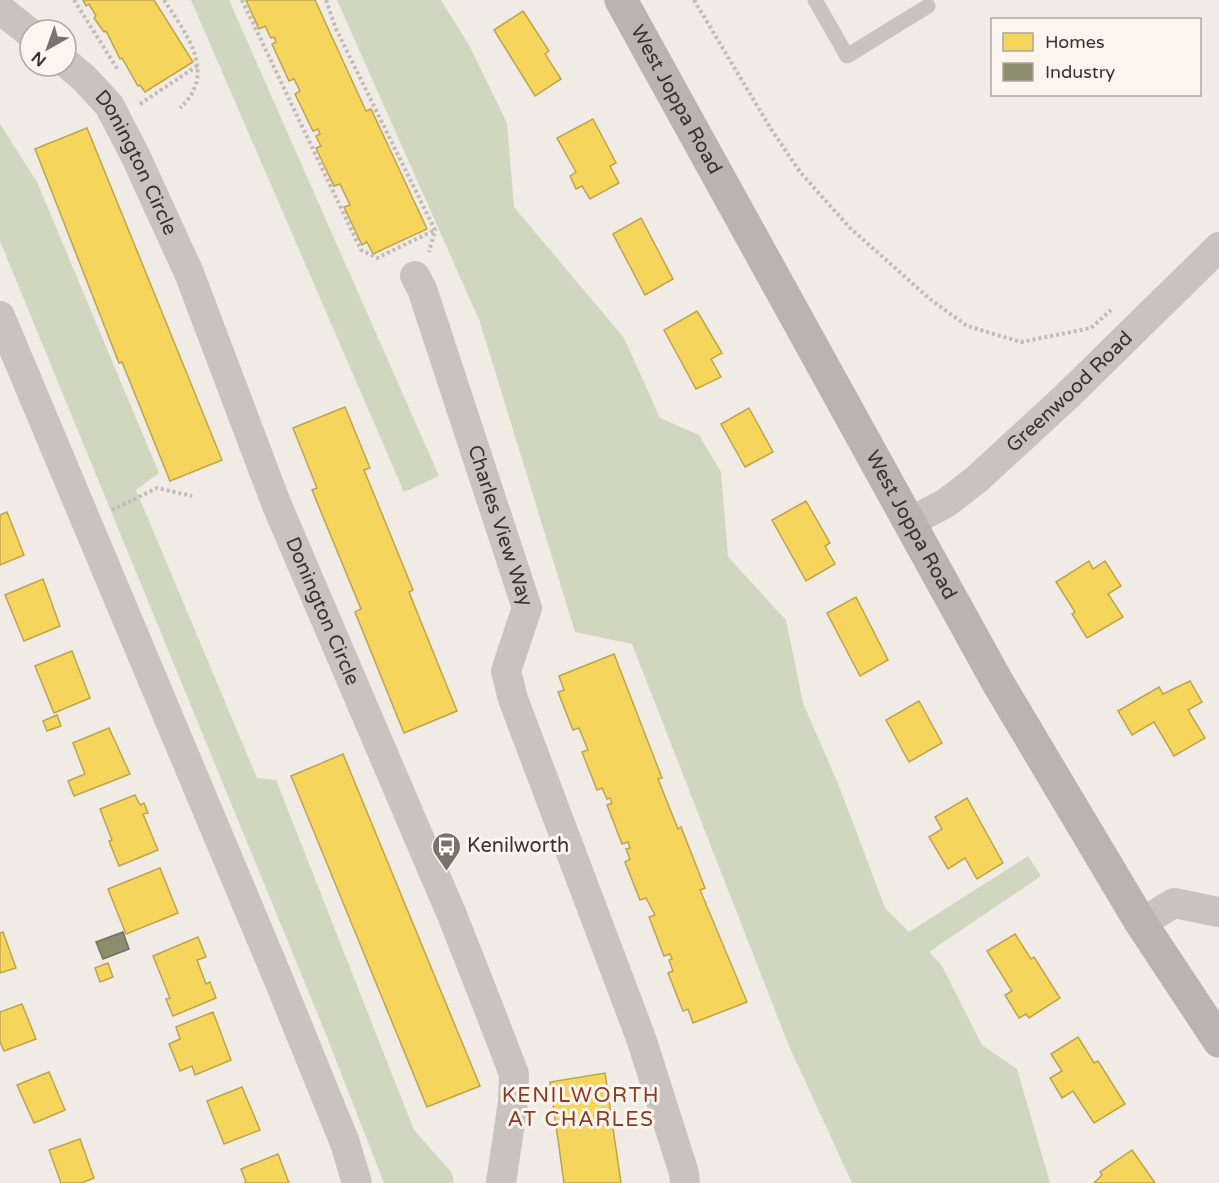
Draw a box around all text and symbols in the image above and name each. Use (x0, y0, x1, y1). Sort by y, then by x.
north arrow (18, 18, 78, 78)
legend (991, 18, 1201, 96)
street label: West Joppa Road (625, 21, 727, 179)
text: Homes (1045, 31, 1105, 53)
text: N (28, 47, 50, 71)
text: Industry (1045, 61, 1116, 83)
street label: Donington Circle (89, 85, 182, 239)
street label: Greenwood Road (1002, 326, 1138, 458)
street label: Charles View Way (462, 442, 538, 610)
street label: West Joppa Road (860, 447, 962, 604)
street label: Donington Circle (280, 533, 365, 689)
bus stop icon: Kenilworth (430, 830, 462, 872)
place label: Kenilworth (467, 834, 569, 858)
district label: KENILWORTH AT CHARLES (502, 1083, 660, 1132)

